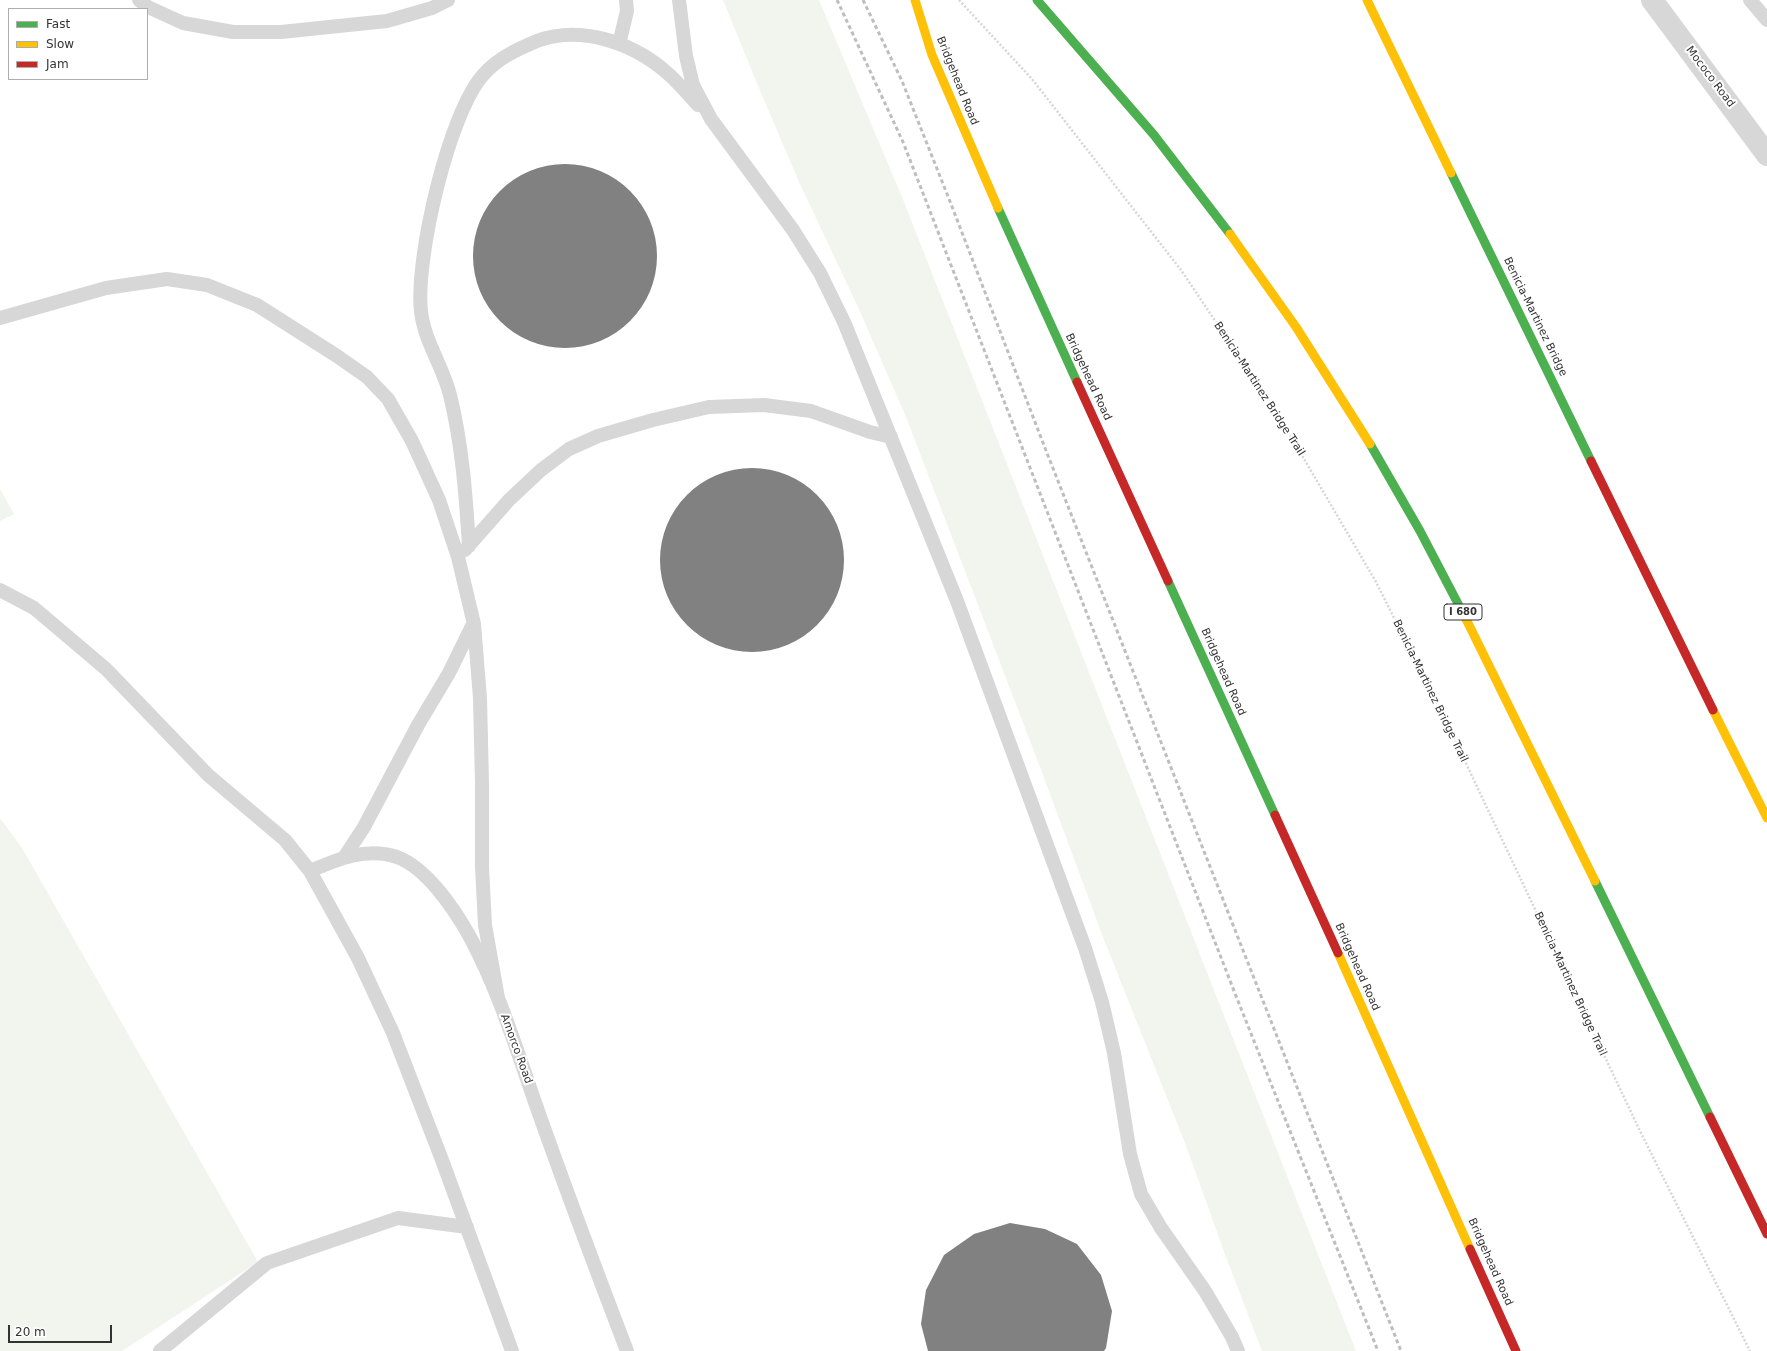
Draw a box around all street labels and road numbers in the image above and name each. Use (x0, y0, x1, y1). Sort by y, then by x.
street label: Bridgehead Road (933, 35, 981, 127)
street label: Mococo Road (1683, 44, 1737, 110)
street label: Benicia-Martinez Bridge (1500, 255, 1570, 379)
street label: Benicia-Martinez Bridge Trail (1211, 320, 1307, 458)
street label: Bridgehead Road (1062, 331, 1114, 423)
road number: I 680 (1444, 604, 1482, 620)
street label: Benicia-Martinez Bridge Trail (1390, 617, 1470, 765)
street label: Bridgehead Road (1198, 626, 1248, 718)
street label: Benicia-Martinez Bridge Trail (1531, 910, 1609, 1058)
street label: Bridgehead Road (1332, 921, 1382, 1013)
street label: Amorco Road (497, 1012, 535, 1086)
street label: Bridgehead Road (1465, 1216, 1515, 1308)

